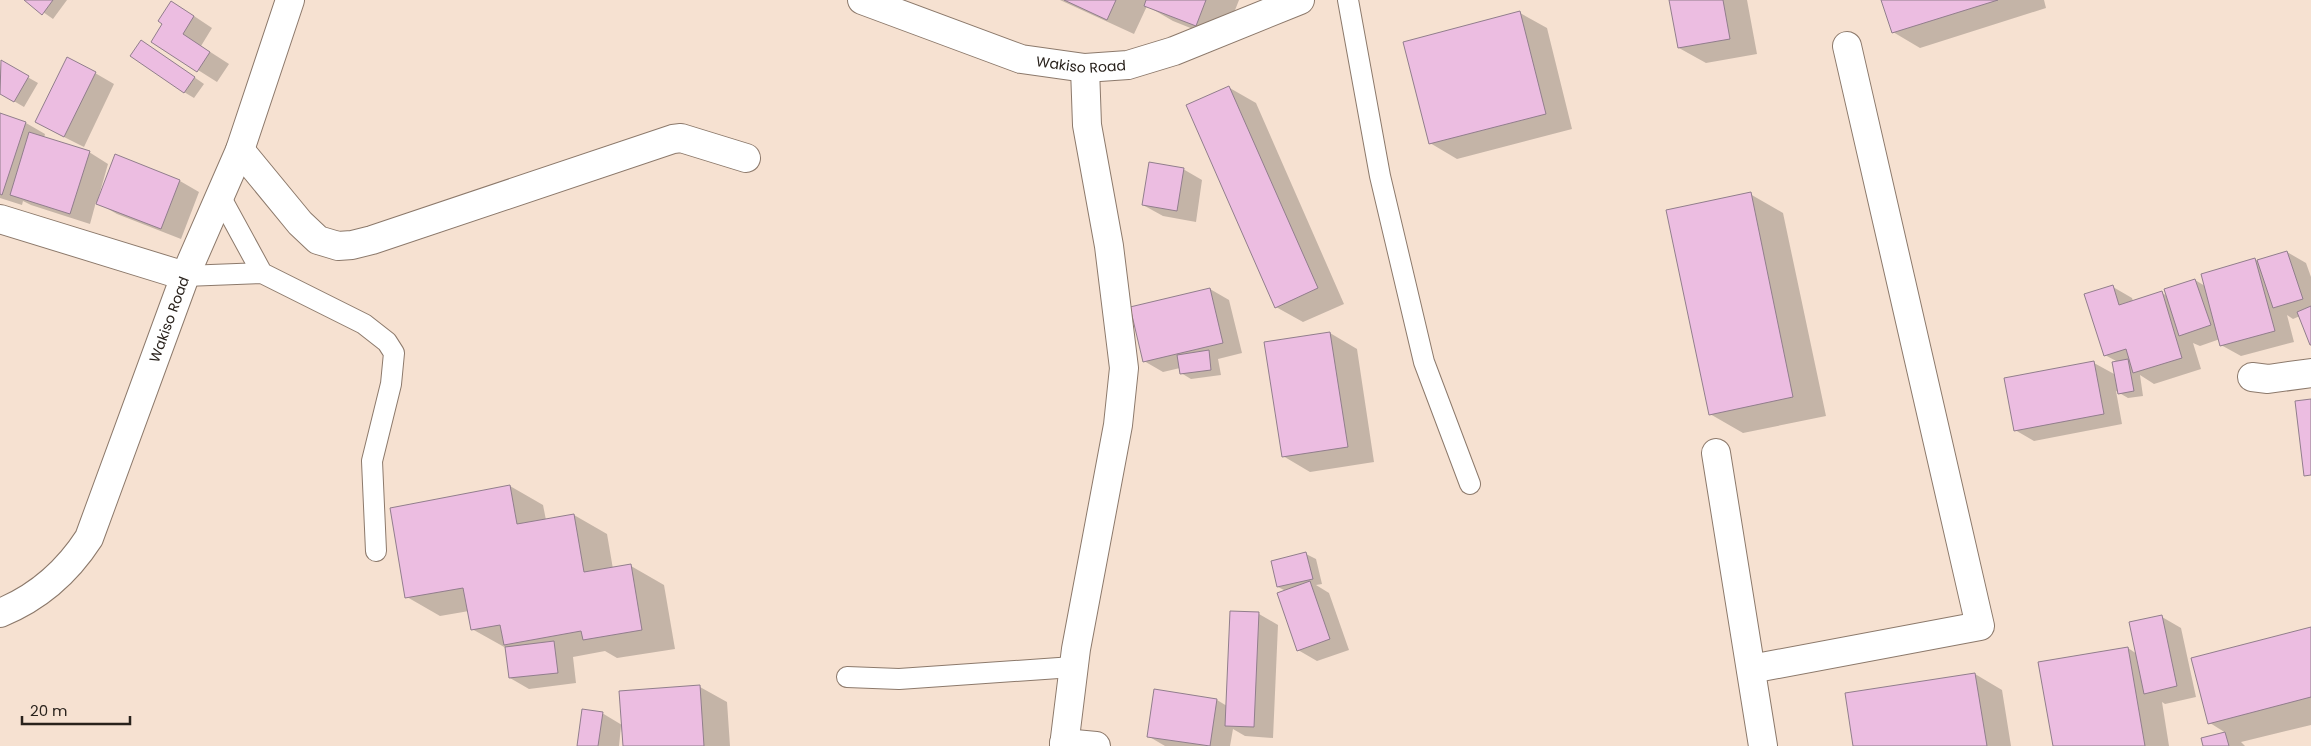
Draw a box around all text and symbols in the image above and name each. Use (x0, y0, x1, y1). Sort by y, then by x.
street label: Wakiso Road (1035, 51, 1127, 78)
street label: Wakiso Road (144, 274, 194, 365)
scale bar (22, 694, 130, 726)
text: 20 m (30, 700, 68, 721)

